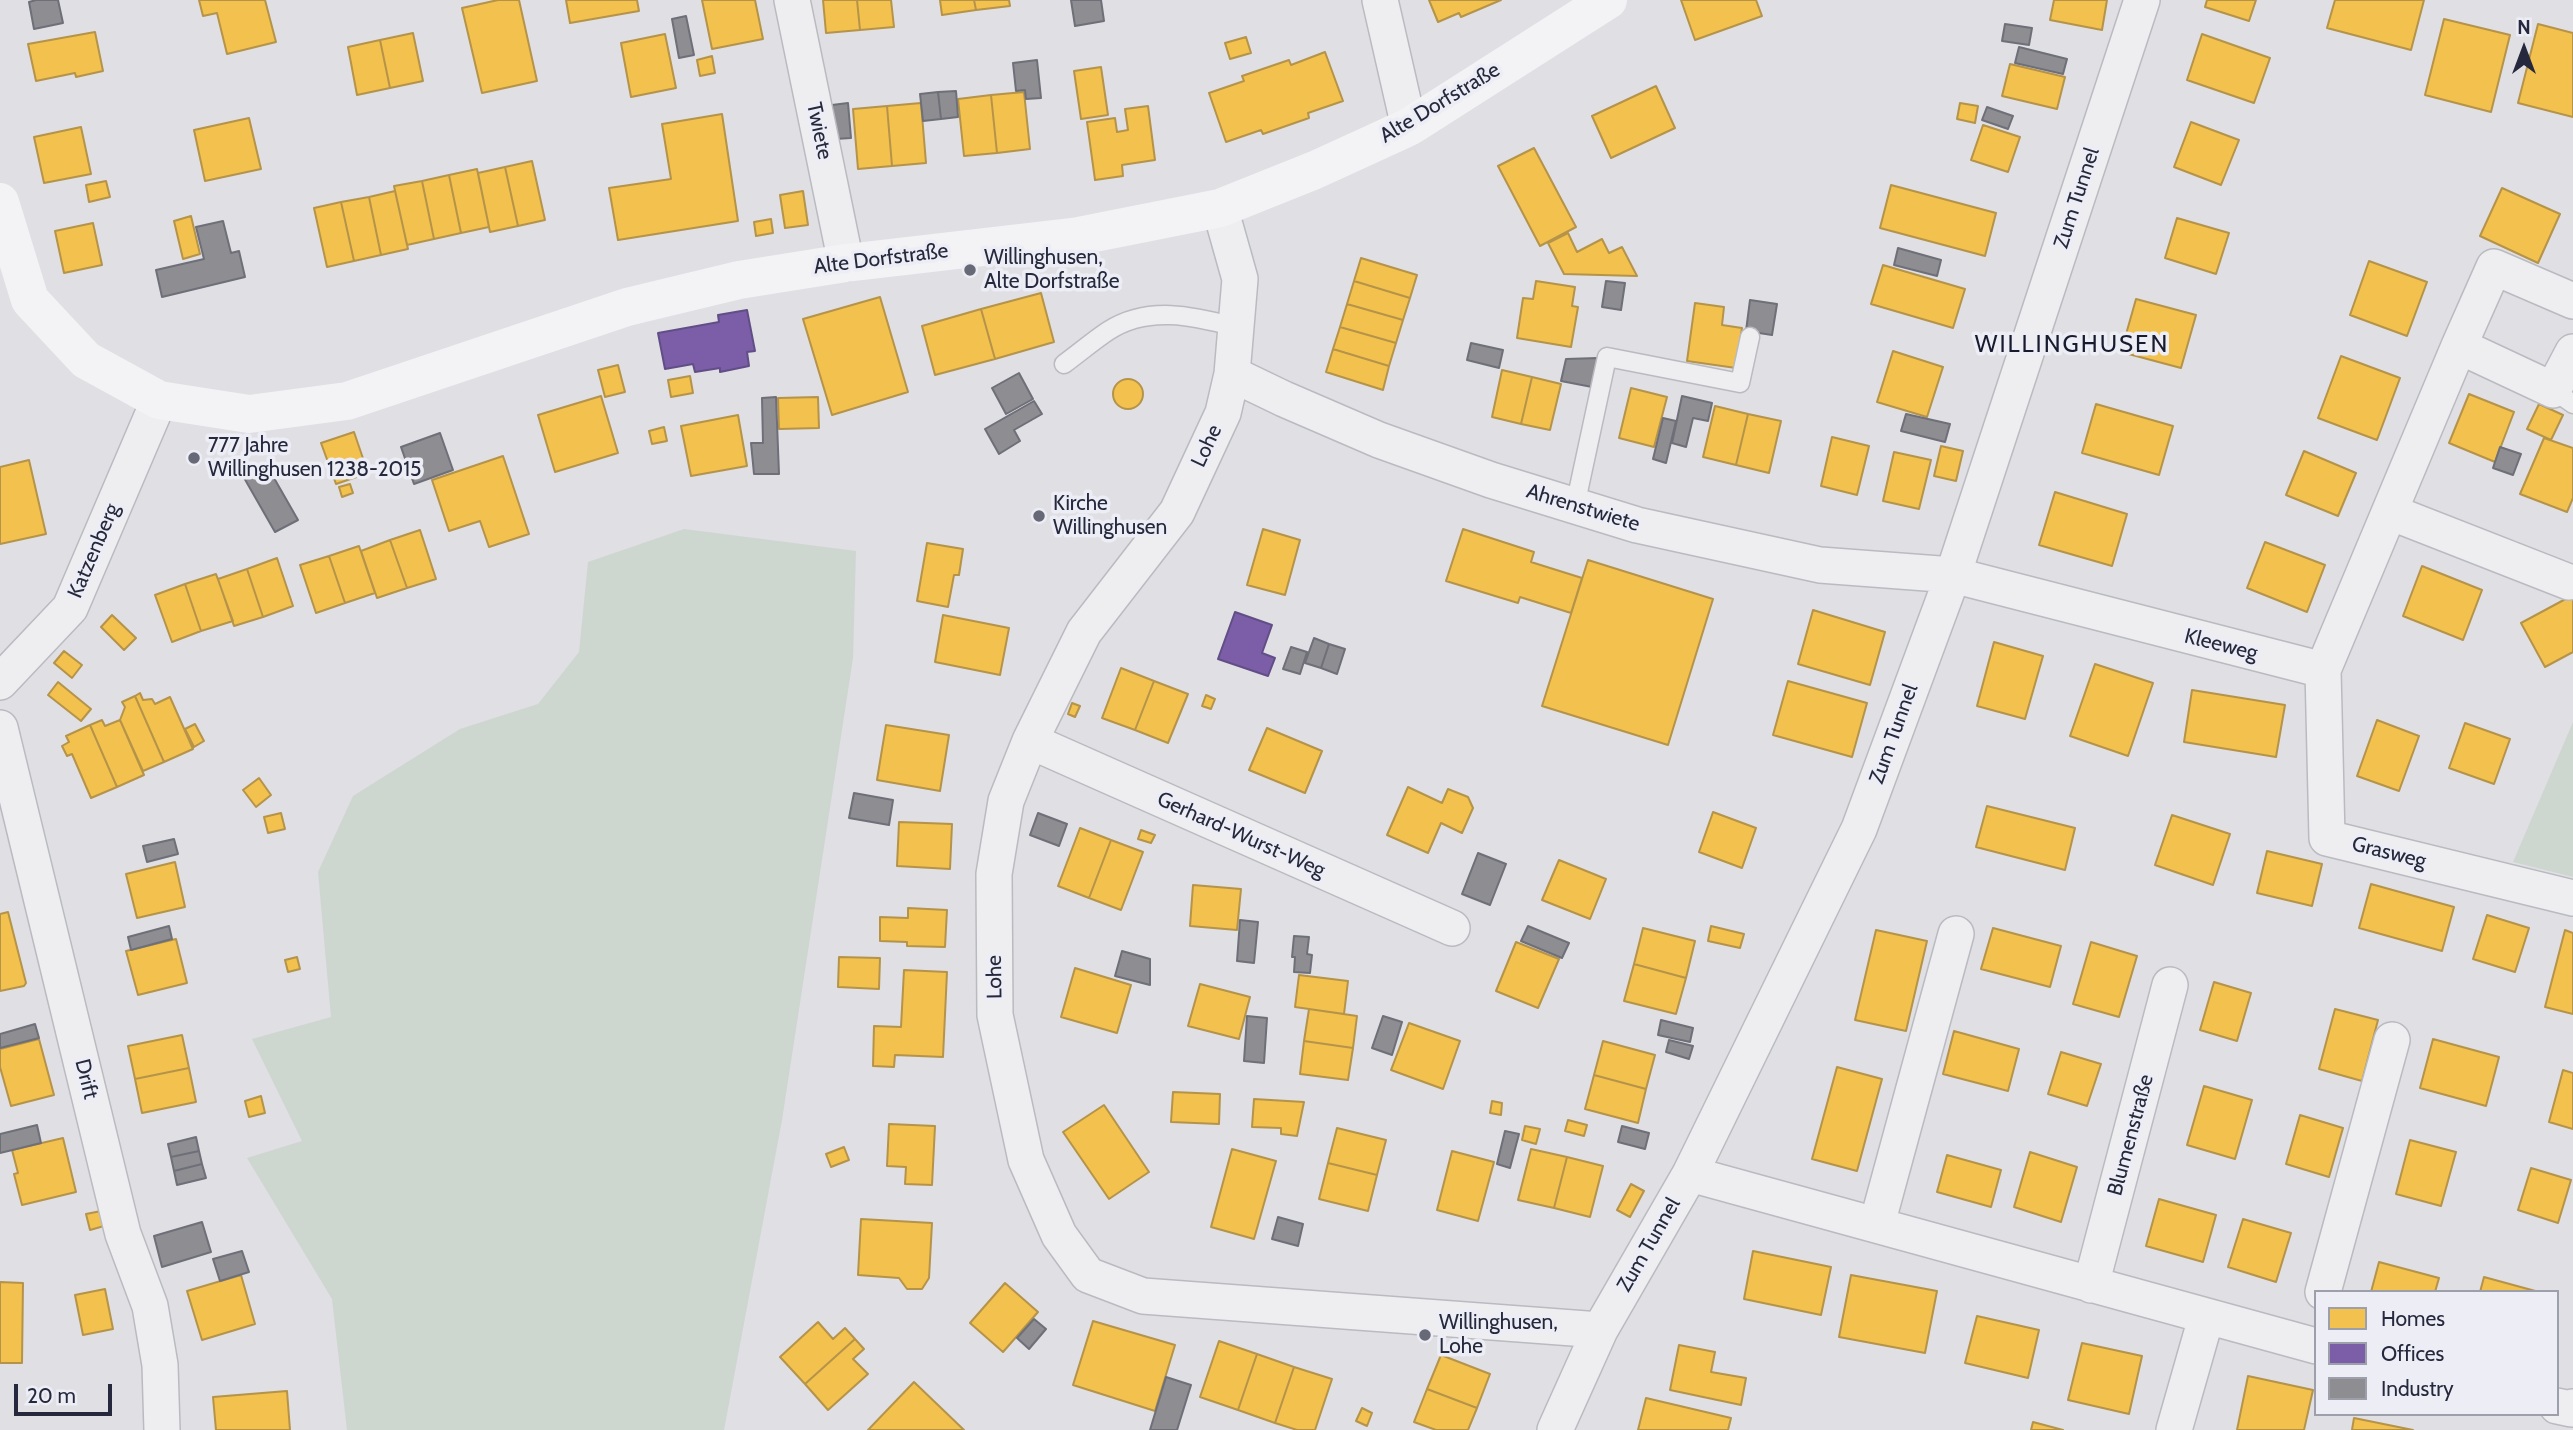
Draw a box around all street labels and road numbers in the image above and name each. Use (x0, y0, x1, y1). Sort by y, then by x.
street label: Alte Dorfstraße (1375, 57, 1505, 149)
street label: Twiete (801, 100, 837, 162)
street label: Zum Tunnel (2049, 144, 2105, 252)
street label: Alte Dorfstraße (812, 238, 950, 280)
street label: Lohe (1186, 421, 1228, 471)
street label: Ahrenstwiete (1523, 479, 1643, 537)
street label: Katzenberg (63, 500, 125, 602)
street label: Kleeweg (2182, 624, 2260, 666)
street label: Zum Tunnel (1864, 681, 1924, 787)
street label: Gerhard-Wurst-Weg (1153, 787, 1329, 883)
street label: Grasweg (2349, 832, 2429, 874)
street label: Lohe (982, 955, 1008, 999)
street label: Drift (69, 1056, 103, 1102)
street label: Blumenstraße (2103, 1072, 2159, 1198)
street label: Zum Tunnel (1612, 1193, 1686, 1297)

